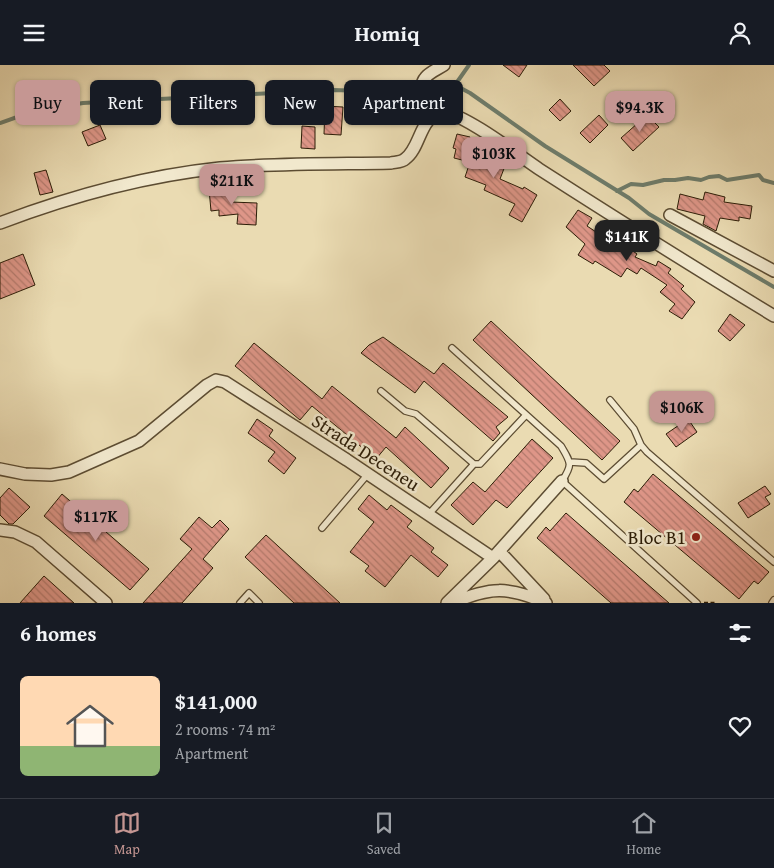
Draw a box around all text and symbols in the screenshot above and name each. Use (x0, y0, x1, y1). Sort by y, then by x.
text: Homiq (355, 17, 419, 49)
icon: menu (20, 19, 48, 47)
icon: person (726, 19, 754, 47)
chip: Buy (15, 80, 80, 125)
chip: Rent (90, 80, 161, 125)
chip: Filters (171, 80, 255, 125)
chip: New (265, 80, 334, 125)
chip: Apartment (344, 80, 463, 125)
pin: $94.3K (599, 91, 681, 133)
text: $94.3K (616, 95, 664, 119)
pin: $103K (459, 137, 529, 179)
text: $103K (472, 141, 516, 165)
pin: $211K (197, 163, 267, 206)
text: $211K (210, 168, 254, 192)
pin: $141K (592, 219, 662, 262)
text: $141K (605, 224, 649, 248)
pin: $106K (647, 391, 717, 433)
text: $106K (660, 395, 704, 419)
street label: Strada Deceneu (307, 407, 426, 498)
pin: $117K (61, 499, 131, 542)
text: $117K (74, 504, 118, 528)
place label: Bloc B1 (628, 523, 686, 551)
marker: Bloc B1 (690, 531, 702, 543)
text: 6 homes (20, 618, 96, 649)
icon: filters (726, 619, 754, 647)
text: $141,000 (175, 686, 257, 717)
icon: home (60, 696, 120, 756)
icon: heart (726, 712, 754, 740)
text: 2 rooms · 74 m² (175, 717, 275, 741)
text: Apartment (175, 741, 248, 765)
tab: Map (113, 809, 141, 859)
tab: Saved (367, 809, 401, 859)
tab: Home (627, 809, 661, 859)

